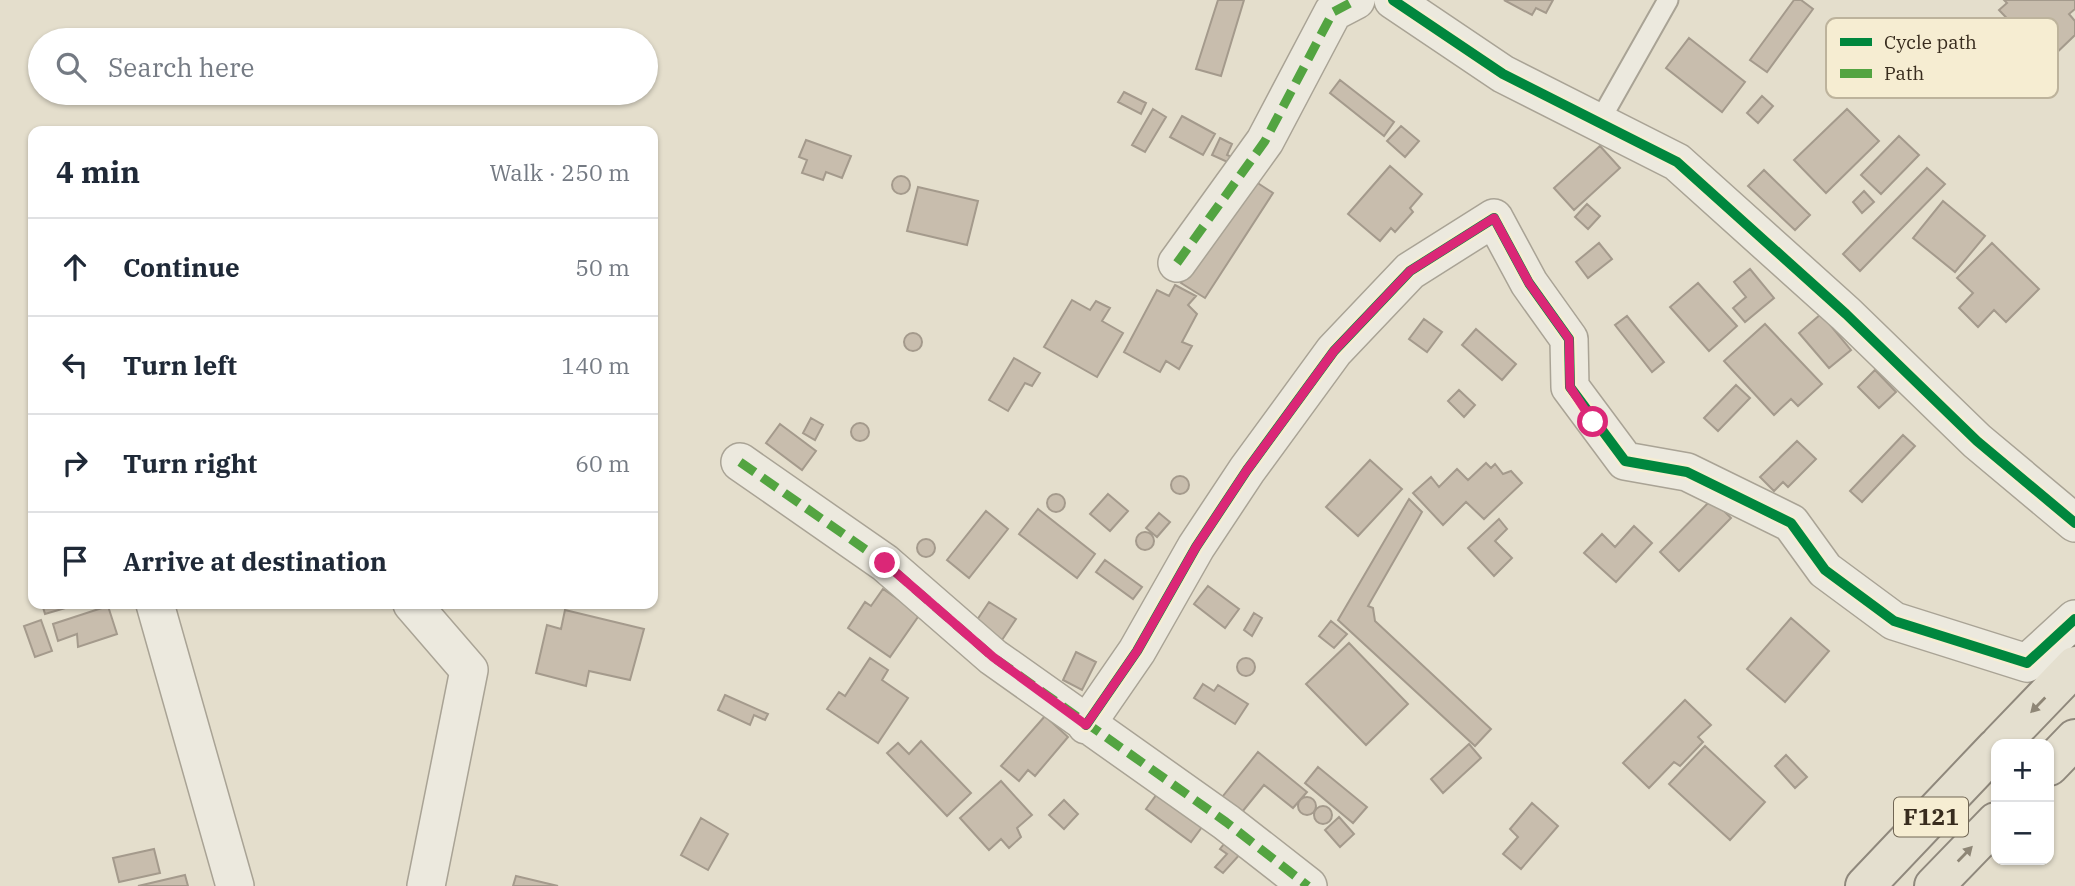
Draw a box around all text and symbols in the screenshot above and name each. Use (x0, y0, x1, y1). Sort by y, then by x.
legend (1826, 18, 2058, 98)
search box (28, 28, 658, 105)
text: Cycle path (1884, 30, 1977, 54)
icon: search (52, 48, 90, 86)
text: Search here (108, 50, 254, 84)
text: Path (1884, 61, 1924, 85)
text: 4 min (56, 152, 140, 191)
text: Walk · 250 m (489, 157, 630, 187)
icon: ahead (56, 248, 94, 286)
text: Continue (123, 250, 240, 284)
text: 50 m (575, 252, 630, 282)
icon: left (56, 346, 94, 384)
text: Turn left (123, 348, 237, 382)
text: 140 m (561, 350, 630, 380)
route start (1577, 406, 1608, 437)
icon: right (56, 444, 94, 482)
text: Turn right (123, 446, 257, 480)
text: 60 m (575, 448, 630, 478)
icon: arrive (56, 542, 94, 580)
text: Arrive at destination (123, 544, 387, 578)
route end (869, 547, 900, 578)
one-way arrow (2030, 696, 2046, 713)
map controls (1991, 739, 2054, 865)
button: + (1991, 739, 2054, 802)
road number: F121 (1894, 797, 1968, 836)
button: − (1991, 802, 2054, 865)
one-way arrow (1957, 846, 1973, 863)

